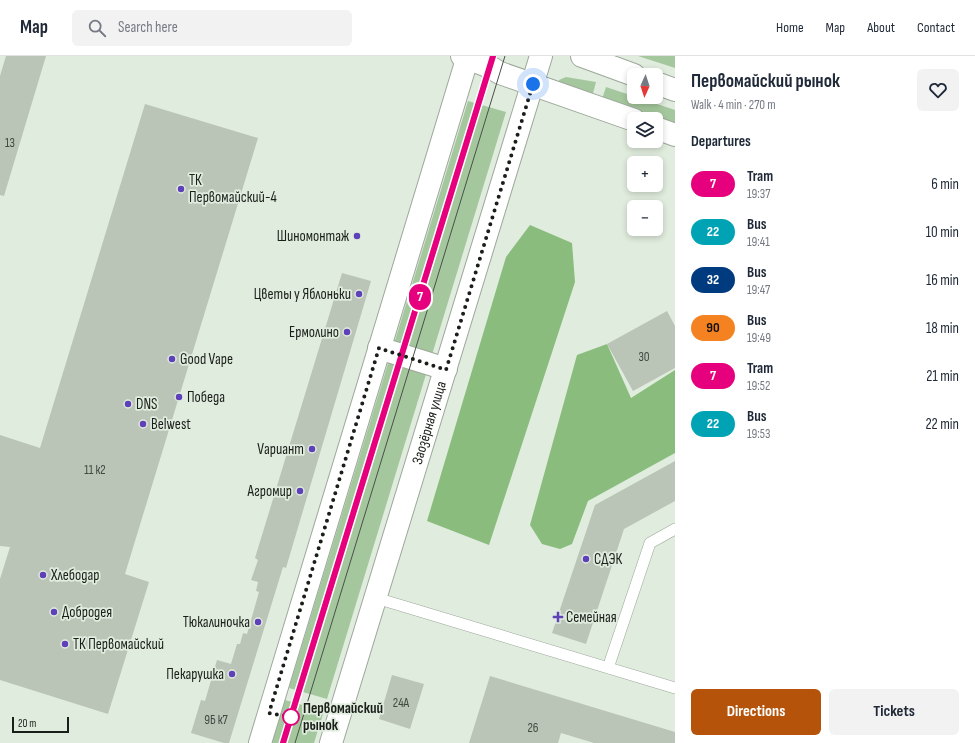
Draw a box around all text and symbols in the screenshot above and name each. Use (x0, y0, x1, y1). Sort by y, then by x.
search box (72, 10, 352, 46)
text: Map (20, 16, 48, 39)
icon: search (86, 17, 108, 39)
text: Search here (118, 18, 178, 37)
text: Home (776, 19, 804, 36)
text: Map (826, 19, 845, 36)
text: About (867, 19, 895, 36)
text: Contact (917, 19, 955, 36)
north arrow (627, 68, 663, 104)
map controls (627, 68, 663, 236)
button: heart (917, 69, 959, 111)
text: Первомайский рынок (691, 70, 840, 93)
your location (523, 74, 543, 94)
text: Walk · 4 min · 270 m (691, 97, 776, 113)
button: layers (627, 112, 663, 148)
text: Departures (691, 132, 751, 151)
house number: 13 (5, 135, 15, 151)
button: + (627, 156, 663, 192)
text: Tram (747, 167, 773, 186)
place label: ТК Первомайский-4 (189, 171, 277, 207)
text: 7 (710, 175, 716, 192)
text: 6 min (931, 175, 959, 194)
marker: ТК Первомайский-4 (176, 184, 186, 194)
text: 19:37 (747, 186, 770, 202)
button: − (627, 200, 663, 236)
text: Bus (747, 215, 766, 234)
text: 22 (707, 223, 719, 240)
text: 10 min (926, 223, 959, 242)
place label: Шиномонтаж (277, 227, 349, 246)
marker: Шиномонтаж (352, 231, 362, 241)
text: 19:41 (747, 234, 770, 250)
text: Bus (747, 263, 766, 282)
text: 32 (707, 271, 719, 288)
text: 16 min (926, 271, 959, 290)
text: 19:47 (747, 282, 770, 298)
line badge: 7 (407, 284, 433, 310)
place label: Цветы у Яблоньки (254, 285, 351, 304)
text: 7 (417, 288, 423, 305)
marker: Цветы у Яблоньки (354, 289, 364, 299)
text: Bus (747, 311, 766, 330)
text: 90 (706, 319, 720, 336)
text: 18 min (926, 319, 959, 338)
place label: Ермолино (289, 323, 339, 342)
marker: Ермолино (342, 327, 352, 337)
text: 19:49 (747, 330, 771, 346)
house number: 30 (638, 349, 650, 365)
place label: Good Vape (180, 350, 233, 369)
marker: Good Vape (167, 354, 177, 364)
text: Tram (747, 359, 773, 378)
text: 7 (710, 367, 716, 384)
text: 21 min (926, 367, 959, 386)
text: 19:52 (747, 378, 770, 394)
street label: Заозёрная улица (408, 379, 451, 467)
place label: Победа (187, 388, 225, 407)
marker: Победа (174, 392, 184, 402)
place label: DNS (136, 395, 157, 414)
marker: DNS (123, 399, 133, 409)
text: Bus (747, 407, 766, 426)
place label: Belwest (151, 415, 191, 434)
text: 22 (707, 415, 719, 432)
text: 22 min (925, 415, 959, 434)
marker: Belwest (138, 419, 148, 429)
text: 19:53 (747, 426, 770, 442)
place label: Vариант (257, 440, 304, 459)
marker: Vариант (307, 444, 317, 454)
house number: 11 к2 (84, 462, 106, 478)
place label: Агромир (247, 482, 292, 501)
marker: Агромир (295, 486, 305, 496)
place label: СДЭК (594, 550, 622, 569)
marker: СДЭК (581, 554, 591, 564)
place label: Хлебодар (50, 566, 100, 585)
marker: Хлебодар (38, 570, 48, 580)
place label: Добродея (62, 603, 112, 622)
marker: Добродея (49, 607, 59, 617)
place label: Семейная (566, 608, 617, 627)
marker: Семейная (553, 612, 563, 622)
place label: Тюкалиночка (183, 613, 250, 632)
marker: Тюкалиночка (253, 617, 263, 627)
place label: ТК Первомайский (73, 635, 164, 654)
marker: ТК Первомайский (60, 639, 70, 649)
place label: Пекарушка (166, 665, 224, 684)
marker: Пекарушка (227, 669, 237, 679)
button: Directions (691, 689, 821, 735)
button: Tickets (829, 689, 959, 735)
house number: 24А (393, 695, 410, 711)
place label: Первомайский рынок (303, 699, 383, 735)
marker: Первомайский рынок (282, 708, 300, 726)
house number: 9Б к7 (204, 712, 229, 728)
scale bar (12, 715, 69, 734)
text: 20 m (18, 717, 36, 730)
house number: 26 (527, 720, 539, 736)

